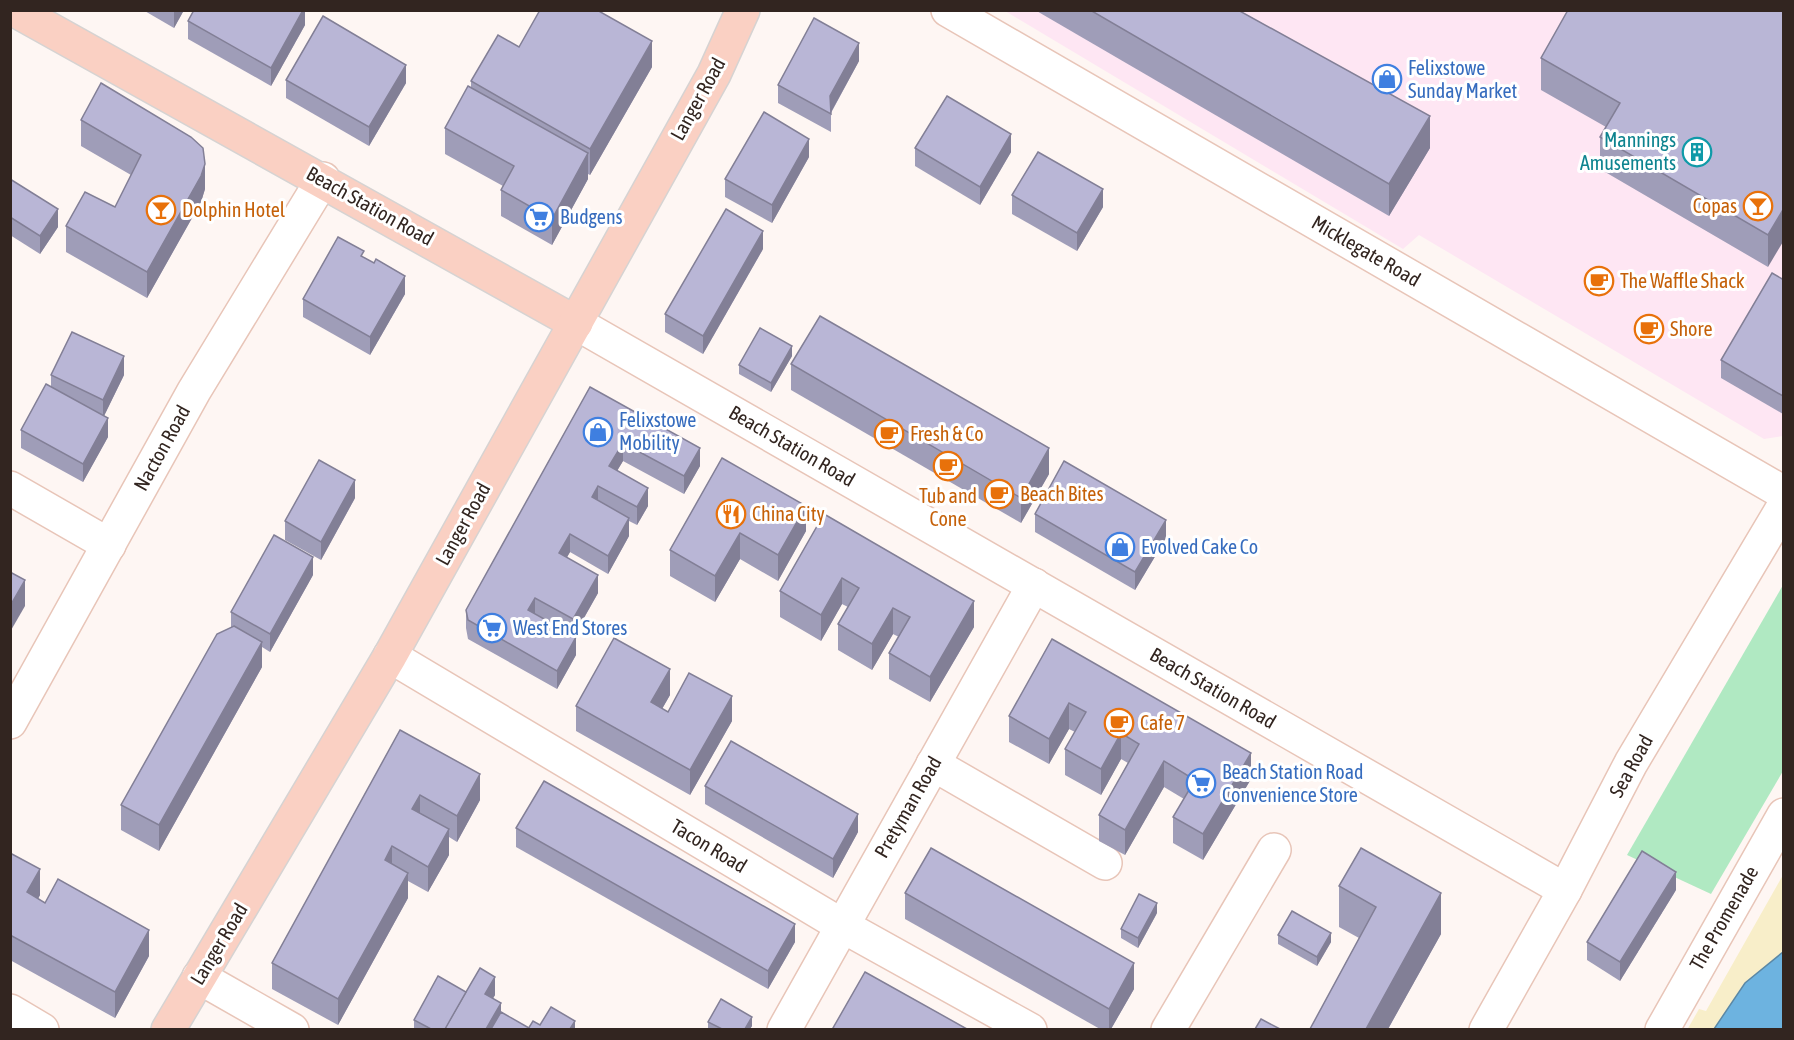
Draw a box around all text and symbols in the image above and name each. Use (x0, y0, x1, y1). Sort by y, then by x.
street label: Langer Road (665, 53, 730, 144)
place label: Felixstowe Sunday Market (1408, 56, 1518, 102)
shop icon: Felixstowe Sunday Market (1371, 63, 1403, 95)
place label: Mannings Amusements (1580, 128, 1676, 174)
building icon: Mannings Amusements (1681, 136, 1713, 168)
street label: Beach Station Road (303, 161, 438, 250)
bar icon: Copas (1742, 190, 1774, 222)
bar icon: Dolphin Hotel (145, 194, 177, 226)
place label: Copas (1693, 194, 1737, 217)
place label: Dolphin Hotel (182, 198, 286, 221)
supermarket icon: Budgens (523, 201, 555, 233)
place label: Budgens (560, 205, 623, 228)
street label: Micklegate Road (1308, 210, 1425, 291)
cafe icon: The Waffle Shack (1583, 265, 1615, 297)
place label: The Waffle Shack (1620, 269, 1745, 292)
cafe icon: Shore (1633, 313, 1665, 345)
place label: Shore (1670, 317, 1712, 340)
street label: Beach Station Road (725, 400, 859, 491)
street label: Nacton Road (129, 401, 194, 494)
place label: Felixstowe Mobility (619, 408, 696, 454)
shop icon: Felixstowe Mobility (582, 416, 614, 448)
cafe icon: Fresh & Co (873, 418, 905, 450)
place label: Fresh & Co (910, 422, 984, 445)
cafe icon: Tub and Cone (932, 450, 964, 482)
street label: Langer Road (430, 478, 495, 569)
cafe icon: Beach Bites (983, 478, 1015, 510)
place label: Beach Bites (1020, 482, 1103, 505)
place label: Tub and Cone (919, 484, 977, 530)
restaurant icon: China City (715, 498, 747, 530)
place label: China City (752, 502, 825, 525)
shop icon: Evolved Cake Co (1104, 531, 1136, 563)
place label: Evolved Cake Co (1141, 535, 1258, 558)
supermarket icon: West End Stores (476, 612, 508, 644)
place label: West End Stores (513, 616, 627, 639)
street label: Beach Station Road (1146, 642, 1280, 733)
cafe icon: Cafe 7 (1103, 707, 1135, 739)
place label: Cafe 7 (1140, 711, 1185, 734)
street label: Sea Road (1604, 731, 1657, 801)
street label: Pretyman Road (869, 752, 946, 861)
place label: Beach Station Road Convenience Store (1222, 760, 1364, 806)
supermarket icon: Beach Station Road Convenience Store (1185, 767, 1217, 799)
street label: Tacon Road (667, 814, 751, 877)
street label: The Promenade (1685, 862, 1763, 974)
street label: Langer Road (185, 899, 252, 989)

